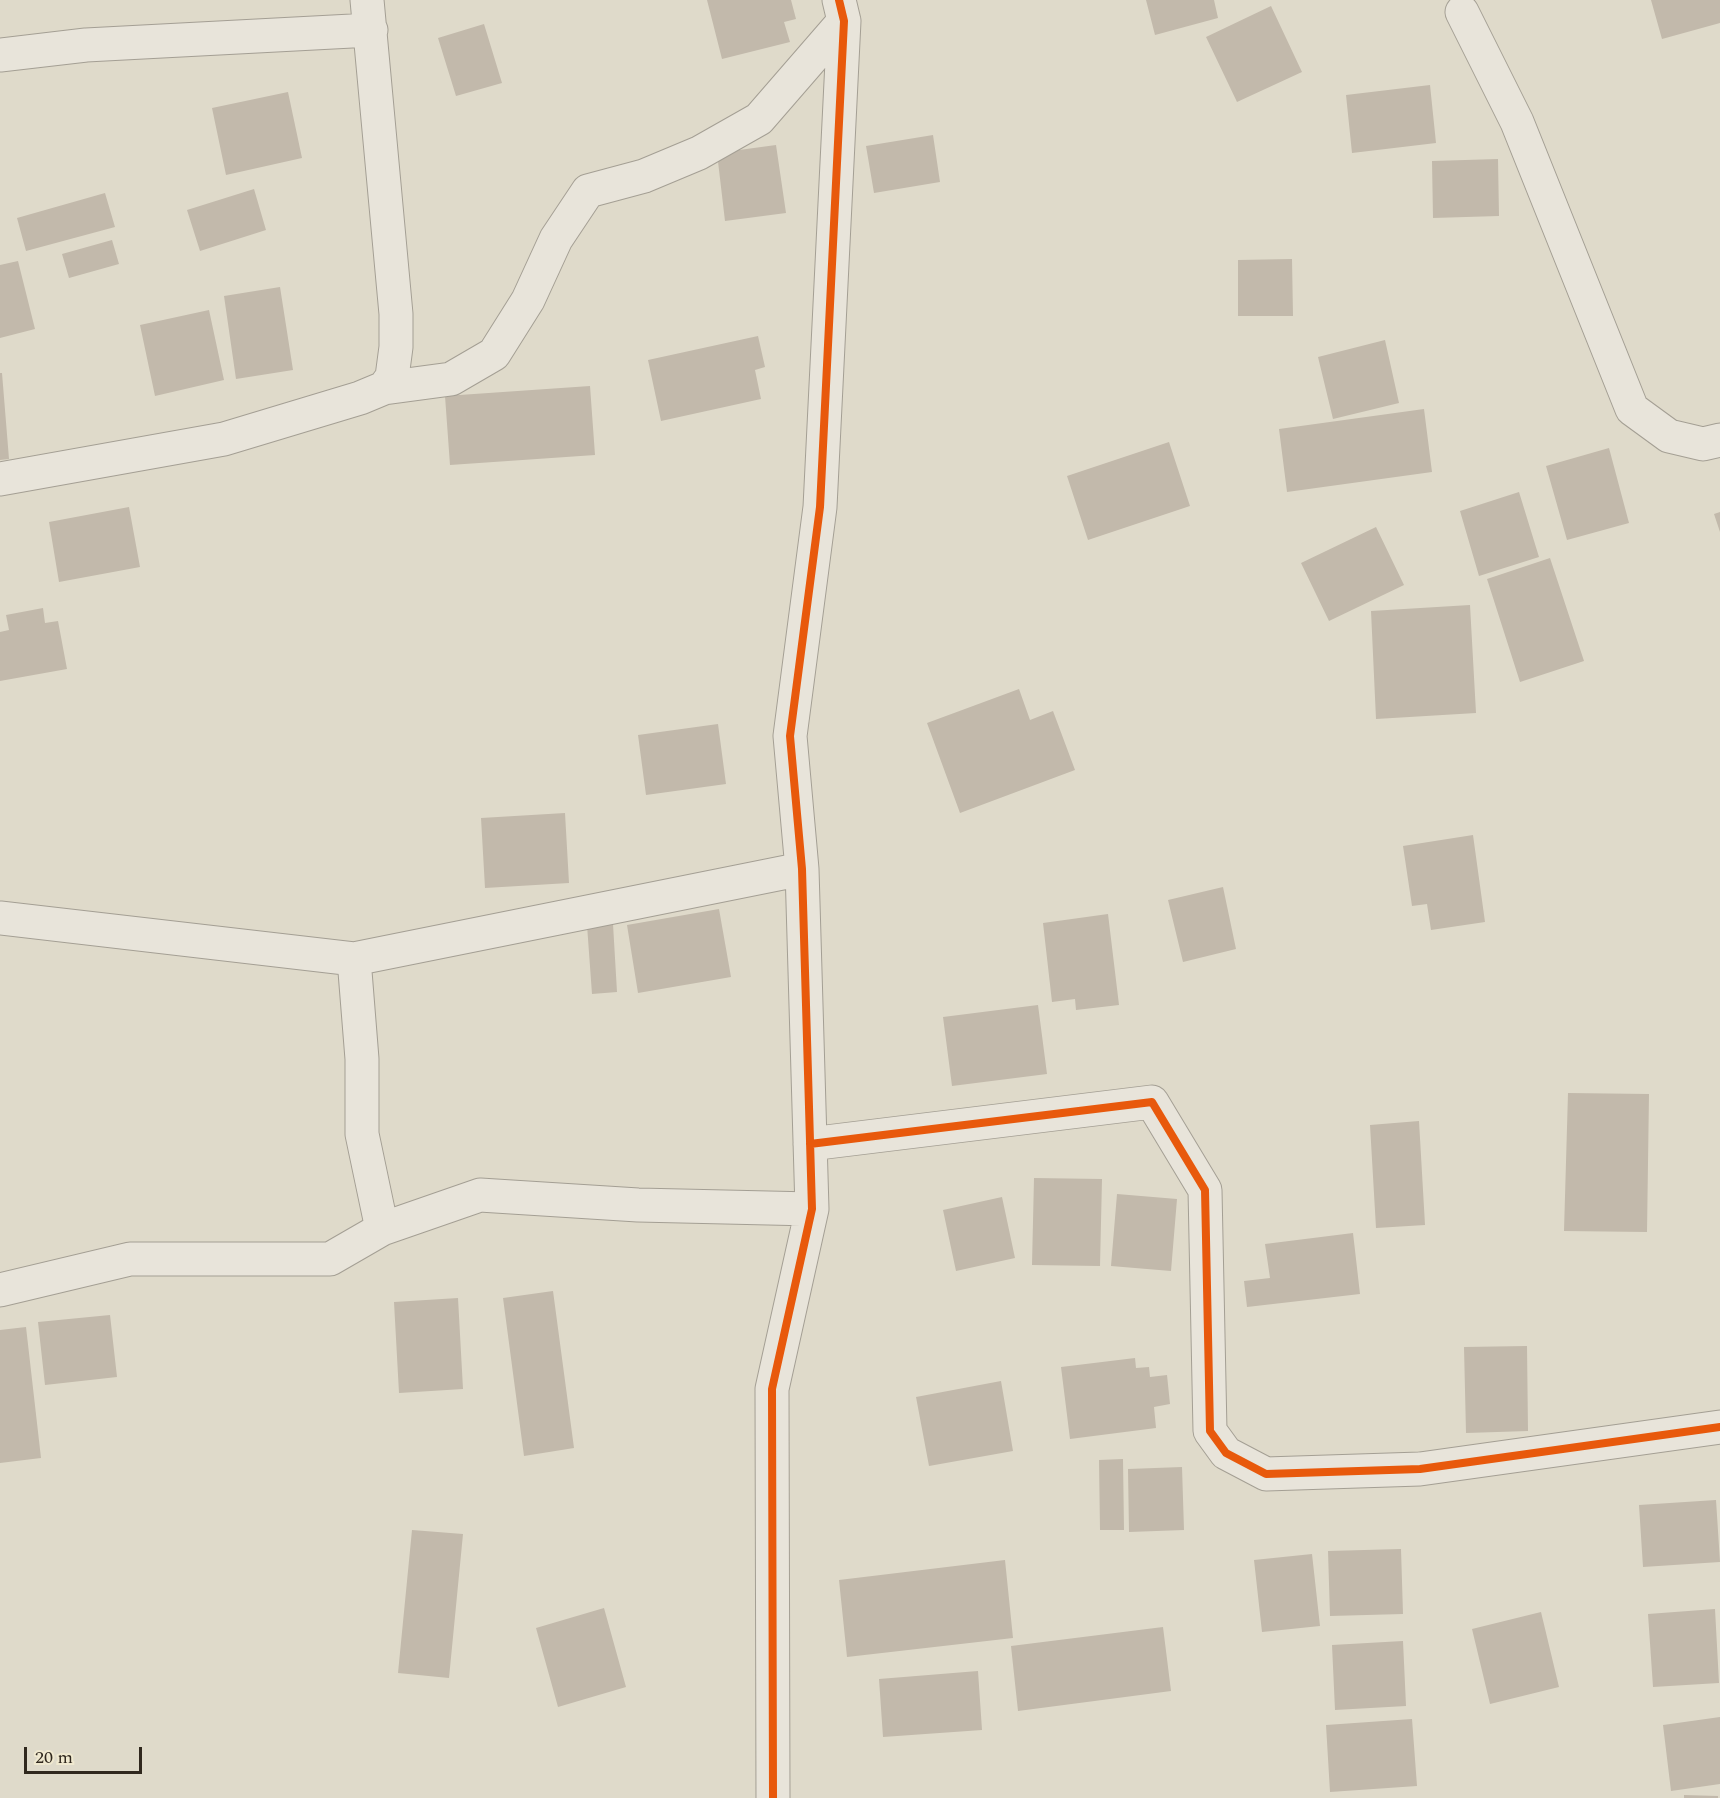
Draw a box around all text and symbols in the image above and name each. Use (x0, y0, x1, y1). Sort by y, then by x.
scale bar (27, 1735, 146, 1773)
text: 20 m (35, 1744, 73, 1771)

